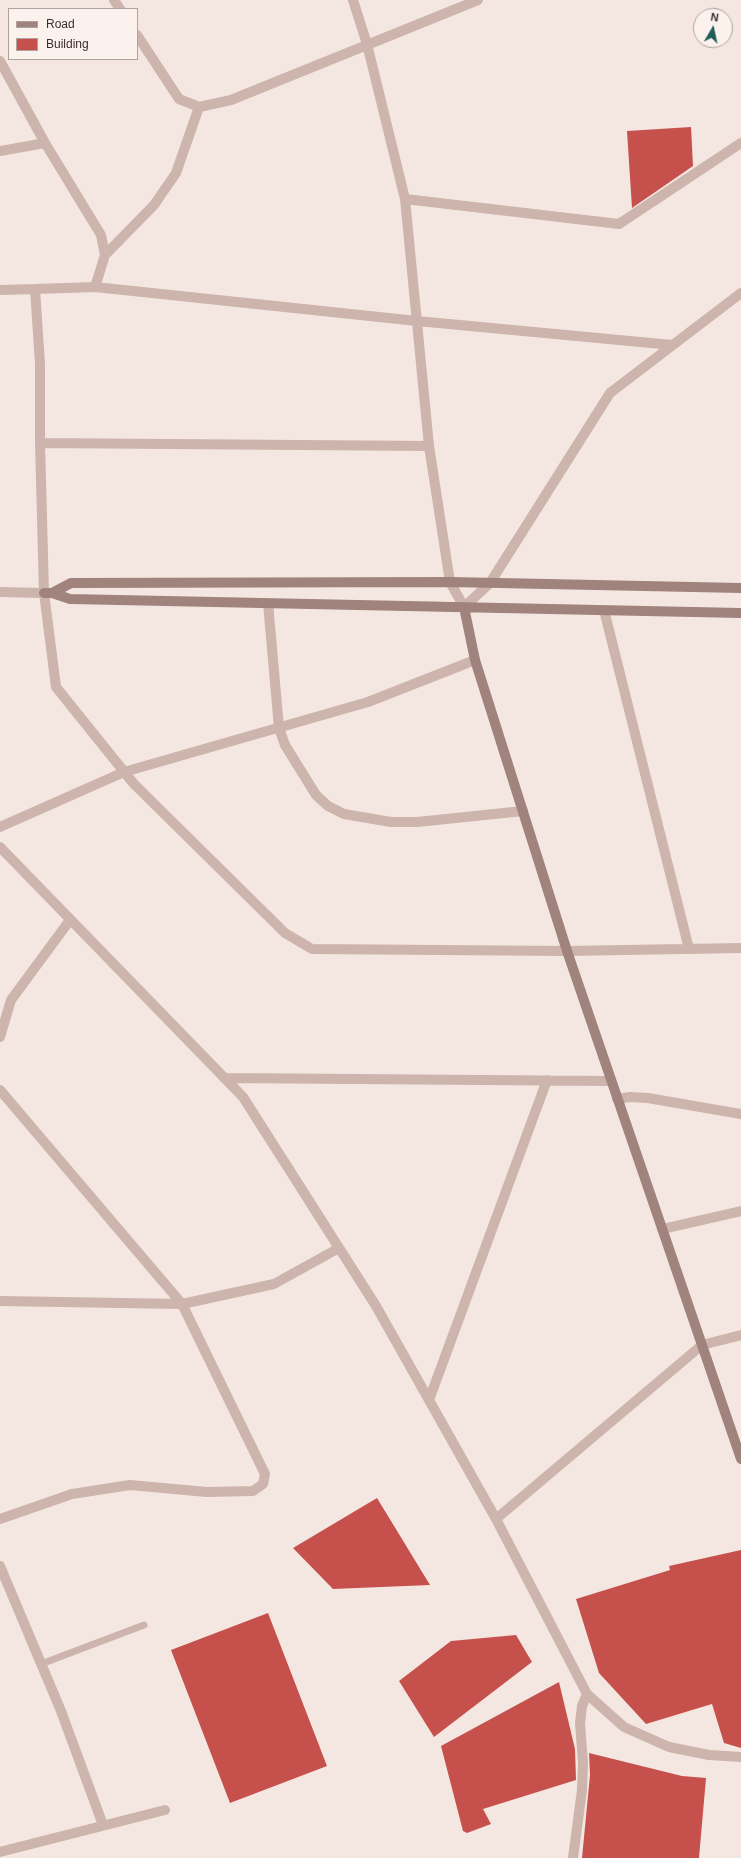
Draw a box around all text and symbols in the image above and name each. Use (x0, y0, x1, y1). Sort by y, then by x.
legend (8, 8, 138, 60)
north arrow (693, 8, 733, 48)
text: N (710, 11, 720, 24)
text: Road (46, 17, 75, 31)
text: Building (46, 37, 89, 51)

